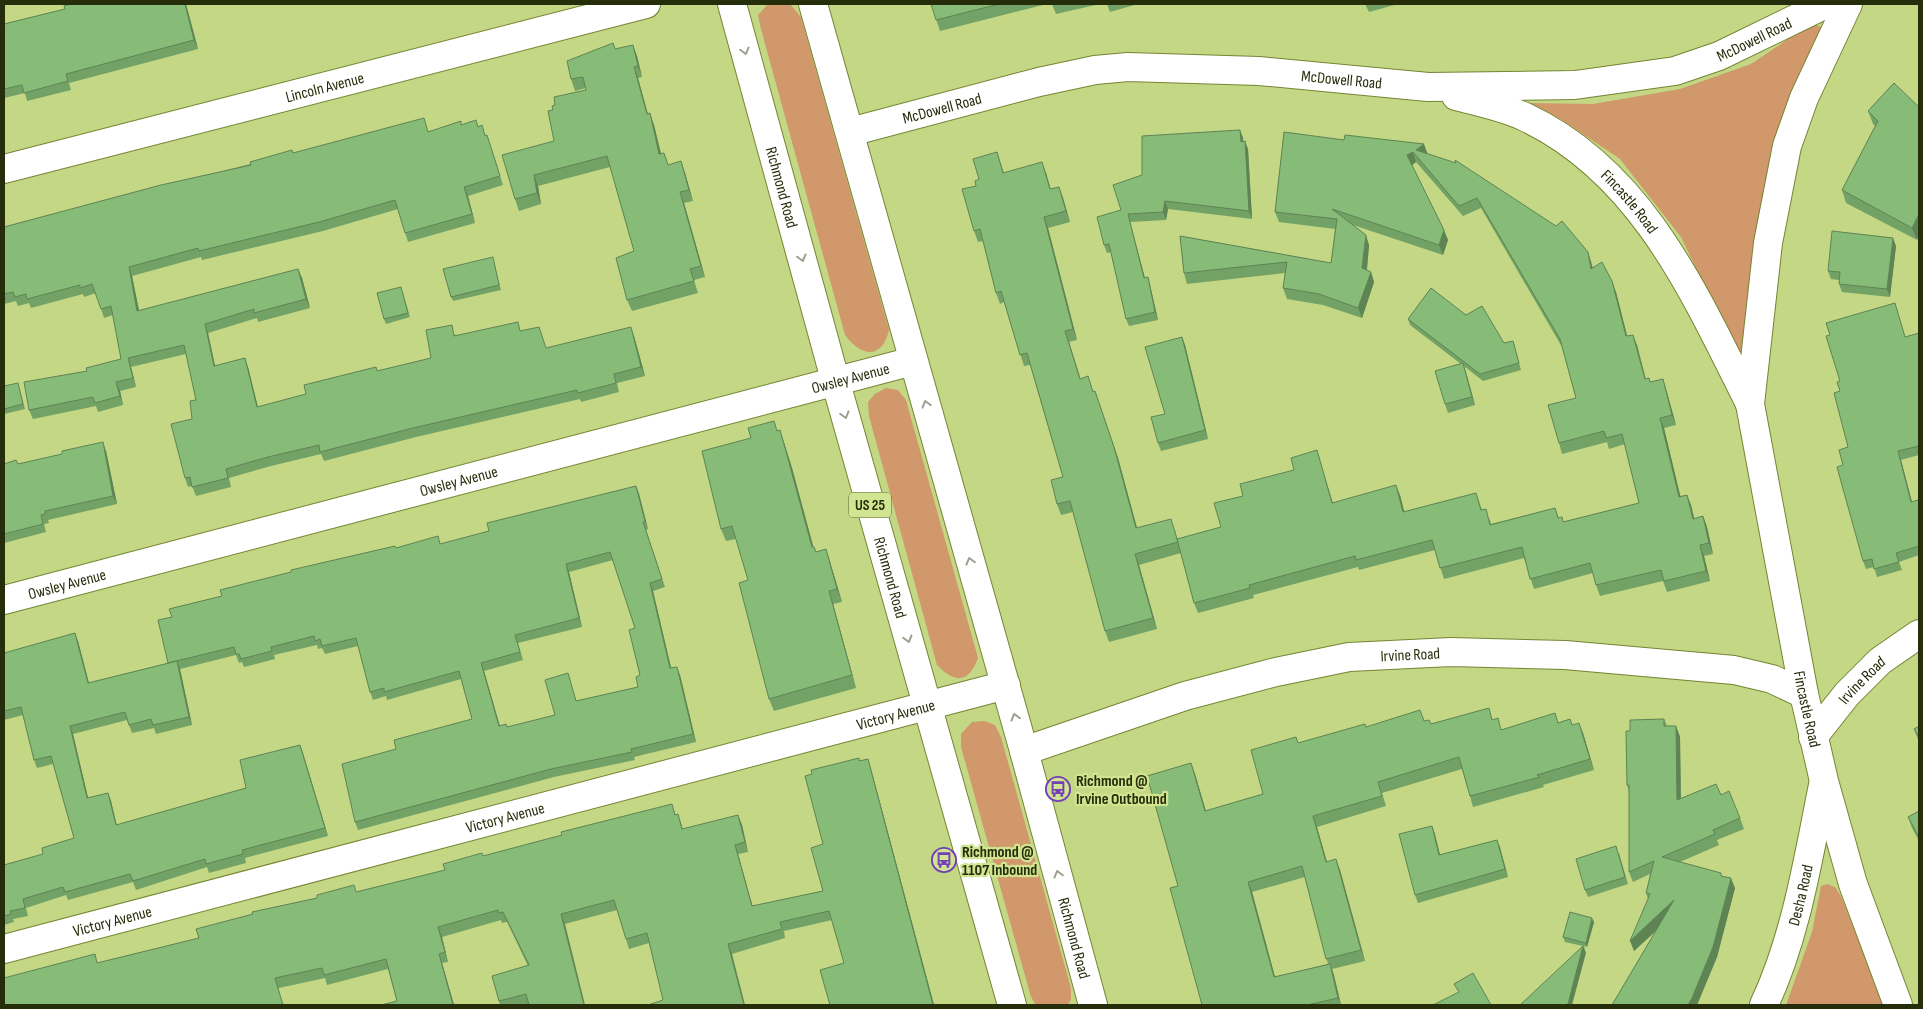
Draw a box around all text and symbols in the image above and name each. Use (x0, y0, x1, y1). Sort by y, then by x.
street label: McDowell Road (1714, 14, 1795, 67)
one-way arrow (739, 46, 750, 55)
street label: McDowell Road (1300, 67, 1383, 94)
street label: Lincoln Avenue (284, 69, 366, 107)
street label: McDowell Road (901, 90, 984, 129)
street label: Richmond Road (761, 145, 801, 230)
street label: Fincastle Road (1597, 166, 1661, 238)
one-way arrow (796, 254, 806, 262)
street label: Owsley Avenue (810, 360, 892, 398)
one-way arrow (921, 401, 931, 409)
one-way arrow (839, 410, 849, 418)
street label: Owsley Avenue (418, 463, 500, 501)
road number: US 25 (849, 492, 891, 518)
street label: Richmond Road (869, 535, 910, 620)
one-way arrow (966, 557, 976, 565)
street label: Owsley Avenue (26, 566, 108, 604)
one-way arrow (902, 634, 912, 642)
street label: Irvine Road (1380, 645, 1441, 666)
street label: Irvine Road (1835, 653, 1889, 708)
street label: Fincastle Road (1789, 669, 1824, 749)
street label: Victory Avenue (855, 696, 937, 735)
one-way arrow (1010, 713, 1020, 722)
place label: Richmond @ Irvine Outbound (1076, 772, 1167, 809)
bus stop icon: Richmond @ Irvine Outbound (1045, 776, 1071, 802)
street label: Victory Avenue (464, 799, 547, 838)
place label: Richmond @ 1107 Inbound (962, 843, 1037, 880)
bus stop icon: Richmond @ 1107 Inbound (931, 847, 957, 873)
street label: Desha Road (1785, 863, 1818, 928)
one-way arrow (1053, 870, 1063, 878)
street label: Richmond Road (1053, 896, 1093, 981)
street label: Victory Avenue (71, 902, 154, 941)

